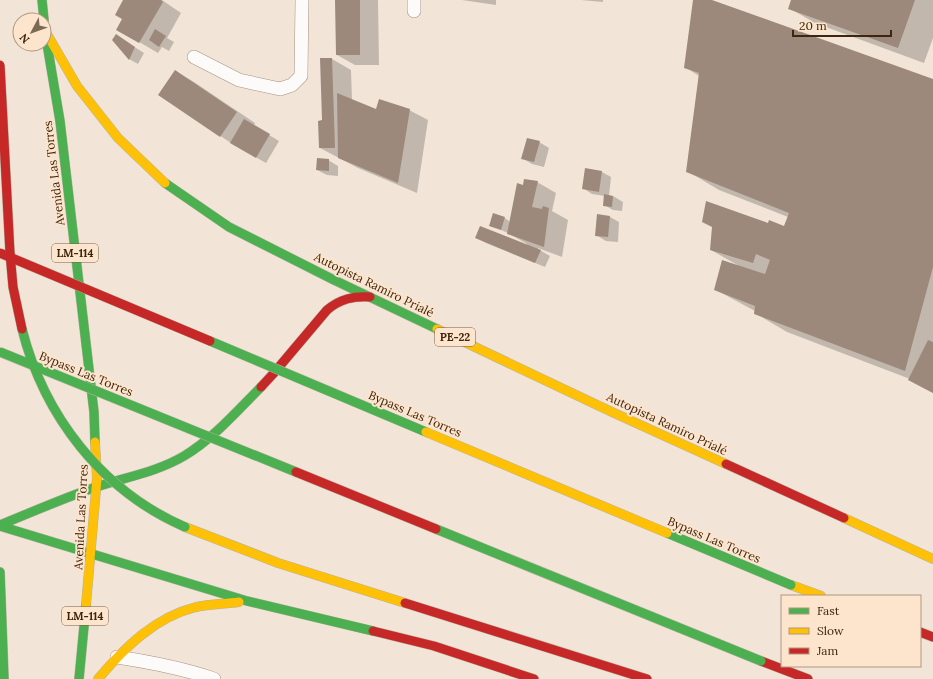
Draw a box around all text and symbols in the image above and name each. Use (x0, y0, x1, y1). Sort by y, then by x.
north arrow (12, 12, 52, 52)
scale bar (793, 12, 891, 38)
text: 20 m (799, 18, 827, 33)
text: N (16, 30, 33, 46)
street label: Avenida Las Torres (40, 119, 68, 227)
road number: LM-114 (52, 244, 98, 262)
street label: Autopista Ramiro Prialé (311, 249, 437, 320)
road number: PE-22 (435, 328, 475, 346)
street label: Bypass Las Torres (37, 348, 136, 399)
street label: Bypass Las Torres (366, 387, 464, 440)
street label: Autopista Ramiro Prialé (604, 389, 730, 458)
street label: Avenida Las Torres (70, 463, 91, 571)
street label: Bypass Las Torres (665, 513, 763, 566)
legend (781, 595, 921, 667)
text: Fast (817, 603, 840, 618)
road number: LM-114 (62, 607, 108, 625)
text: Slow (817, 623, 844, 638)
text: Jam (816, 643, 838, 658)

